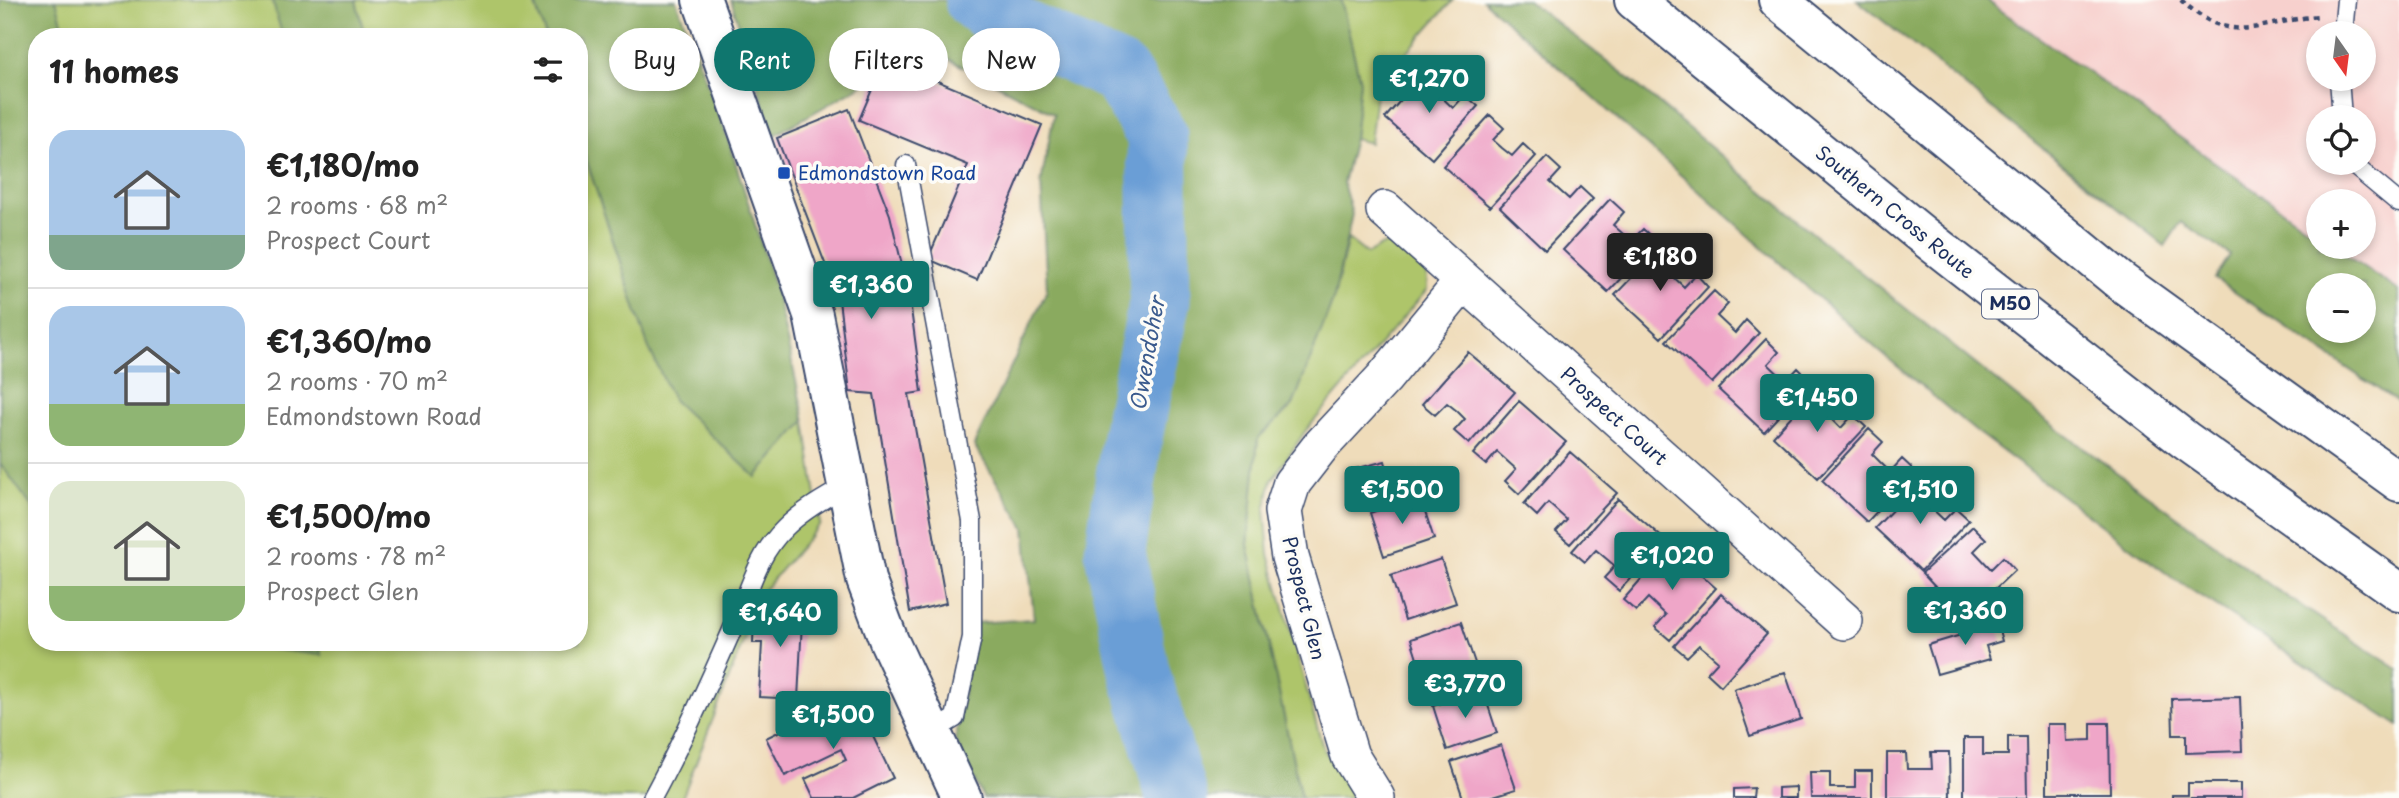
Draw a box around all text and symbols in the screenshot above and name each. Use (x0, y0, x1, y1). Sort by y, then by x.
north arrow (2306, 21, 2376, 91)
map controls (2306, 21, 2376, 343)
chip: Buy (609, 28, 700, 91)
chip: Rent (714, 28, 815, 91)
chip: Filters (829, 28, 948, 91)
chip: New (962, 28, 1060, 91)
text: 11 homes (49, 48, 179, 93)
icon: filters (529, 51, 567, 89)
pin: €1,270 (1372, 55, 1486, 115)
text: €1,270 (1389, 60, 1469, 95)
button: locate (2306, 105, 2376, 175)
street label: Southern Cross Route (1810, 138, 1981, 284)
text: €1,180/mo (266, 142, 419, 187)
icon: home (105, 158, 189, 242)
place label: Edmondstown Road (798, 158, 976, 186)
marker: Edmondstown Road (776, 165, 792, 181)
text: 2 rooms · 68 m² (266, 187, 448, 222)
button: + (2306, 189, 2376, 259)
text: Prospect Court (266, 222, 430, 257)
pin: €1,180 (1603, 233, 1717, 293)
text: €1,180 (1623, 238, 1697, 273)
pin: €1,360 (814, 262, 928, 321)
text: €1,360 (829, 266, 913, 301)
button: − (2306, 273, 2376, 343)
road number: M50 (1982, 290, 2038, 318)
water label: Owendoher (1120, 291, 1172, 413)
text: €1,360/mo (266, 318, 431, 363)
icon: home (105, 334, 189, 418)
street label: Prospect Court (1555, 359, 1675, 471)
text: 2 rooms · 70 m² (266, 363, 448, 398)
pin: €1,450 (1760, 374, 1874, 434)
text: €1,450 (1776, 379, 1858, 414)
text: Edmondstown Road (266, 398, 482, 433)
pin: €1,500 (1345, 466, 1459, 526)
pin: €1,510 (1863, 466, 1977, 526)
text: €1,500 (1360, 471, 1444, 506)
text: €1,510 (1882, 471, 1958, 506)
text: €1,500/mo (266, 493, 431, 538)
icon: home (105, 509, 189, 593)
pin: €1,020 (1615, 532, 1729, 592)
street label: Prospect Glen (1276, 533, 1334, 663)
text: €1,020 (1630, 537, 1714, 572)
text: 2 rooms · 78 m² (266, 538, 446, 573)
text: Prospect Glen (266, 573, 419, 608)
pin: €1,360 (1908, 588, 2022, 647)
pin: €1,640 (723, 590, 837, 649)
text: €1,360 (1923, 592, 2007, 627)
text: €1,640 (739, 594, 821, 629)
pin: €3,770 (1408, 660, 1522, 720)
text: €3,770 (1424, 665, 1506, 700)
pin: €1,500 (776, 692, 890, 751)
text: €1,500 (791, 696, 875, 731)

